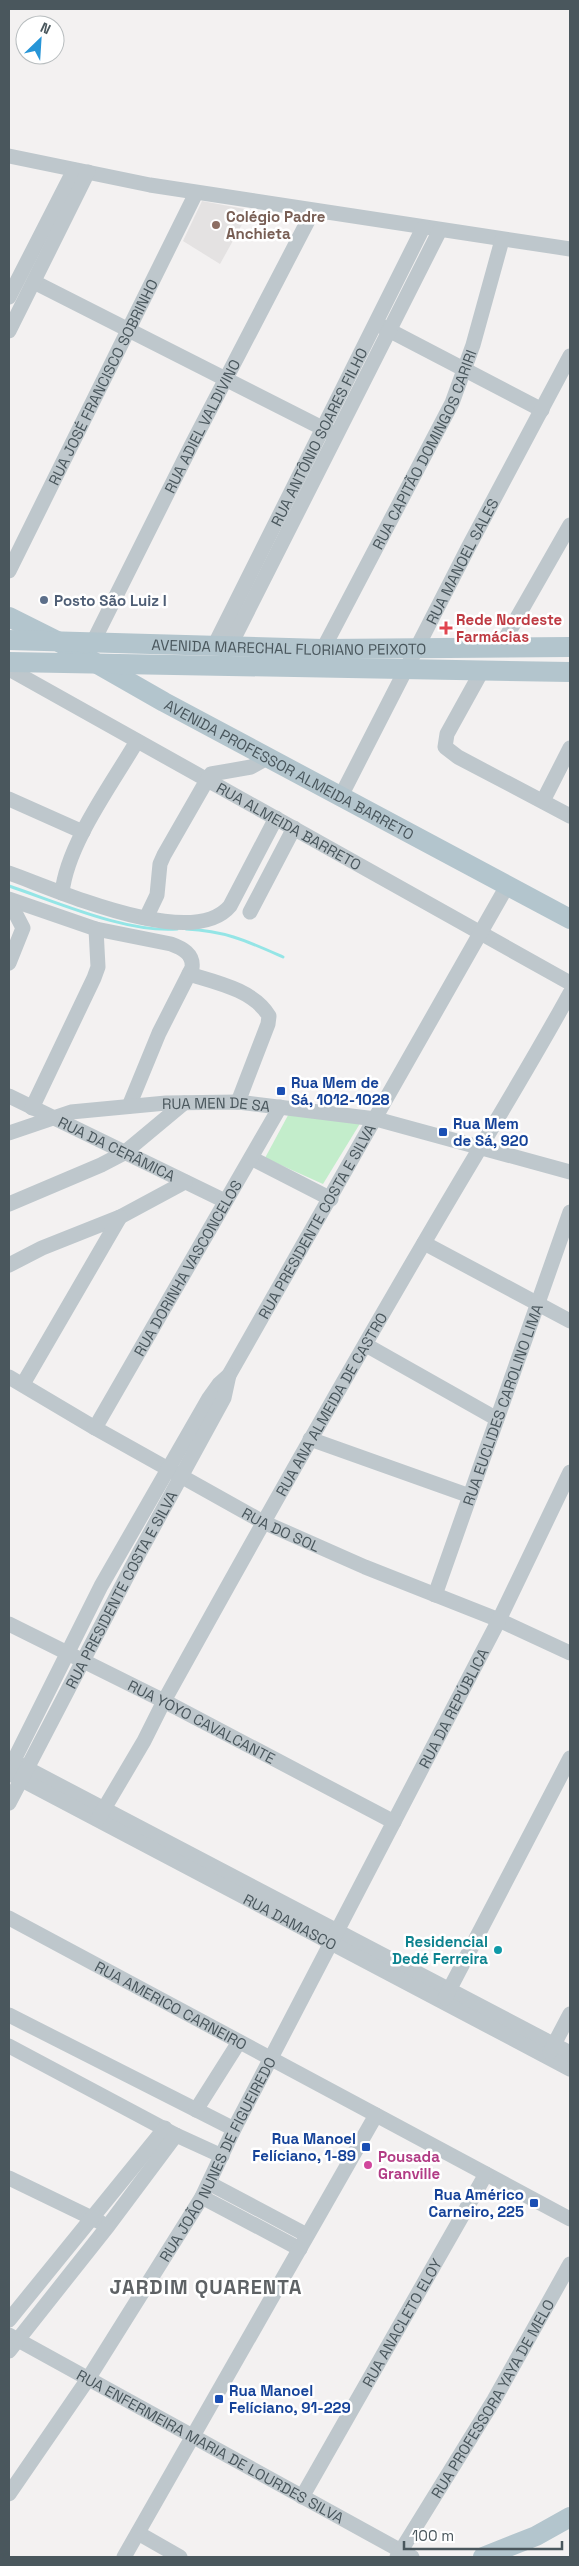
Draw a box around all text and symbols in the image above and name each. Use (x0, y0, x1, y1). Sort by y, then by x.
north arrow (15, 15, 65, 65)
text: N (37, 18, 54, 38)
place label: Colégio Padre Anchieta (226, 207, 326, 243)
marker: Colégio Padre Anchieta (210, 219, 222, 231)
street label: RUA JOSÉ FRANCISCO SOBRINHO (44, 276, 162, 488)
street label: RUA ANTÔNIO SOARES FILHO (266, 344, 371, 529)
street label: RUA CAPITÃO DOMINGOS CARIRI (368, 347, 480, 552)
street label: RUA ADIEL VALDIVINO (160, 356, 244, 496)
street label: RUA MANOEL SALES (421, 495, 502, 627)
place label: Posto São Luiz I (54, 591, 167, 610)
marker: Posto São Luiz I (38, 594, 50, 606)
place label: Rede Nordeste Farmácias (456, 610, 563, 646)
marker: Rede Nordeste Farmácias (440, 622, 452, 634)
street label: AVENIDA MARECHAL FLORIANO PEIXOTO (151, 635, 426, 659)
street label: AVENIDA PROFESSOR ALMEIDA BARRETO (161, 695, 418, 843)
street label: RUA ALMEIDA BARRETO (213, 778, 365, 874)
place label: Rua Mem de Sá, 1012-1028 (291, 1073, 390, 1109)
marker: Rua Mem de Sá, 1012-1028 (275, 1085, 287, 1097)
street label: RUA MEN DE SA (162, 1092, 272, 1115)
street label: RUA DA CERÂMICA (55, 1112, 179, 1185)
place label: Rua Mem de Sá, 920 (453, 1114, 528, 1150)
street label: RUA PRESIDENTE COSTA E SILVA (253, 1120, 380, 1322)
marker: Rua Mem de Sá, 920 (437, 1126, 449, 1138)
street label: RUA DORINHA VASCONCELOS (129, 1176, 246, 1359)
street label: RUA EUCLIDES CAROLINO LIMA (458, 1301, 547, 1508)
street label: RUA ANA ALMEIDA DE CASTRO (271, 1309, 391, 1499)
street label: RUA PRESIDENTE COSTA E SILVA (61, 1487, 181, 1692)
street label: RUA DO SOL (239, 1503, 323, 1555)
street label: RUA DA REPÚBLICA (414, 1644, 493, 1771)
street label: RUA YOYO CAVALCANTE (125, 1675, 279, 1767)
street label: RUA DAMASCO (240, 1889, 340, 1954)
place label: Residencial Dedé Ferreira (392, 1932, 488, 1968)
marker: Residencial Dedé Ferreira (492, 1944, 504, 1956)
street label: RUA AMERICO CARNEIRO (92, 1956, 250, 2054)
street label: RUA JOÃO NUNES DE FIGUEIREDO (155, 2053, 280, 2265)
place label: Rua Manoel Felíciano, 1-89 (252, 2129, 356, 2165)
marker: Rua Manoel Felíciano, 1-89 (360, 2141, 372, 2153)
place label: Pousada Granville (378, 2147, 441, 2183)
marker: Pousada Granville (362, 2159, 374, 2171)
place label: Rua Américo Carneiro, 225 (428, 2185, 524, 2221)
marker: Rua Américo Carneiro, 225 (528, 2197, 540, 2209)
street label: RUA ANACLETO ELOY (357, 2255, 446, 2390)
district label: JARDIM QUARENTA (110, 2274, 302, 2300)
street label: RUA PROFESSORA YAYA DE MELO (426, 2296, 558, 2501)
street label: RUA ENFERMEIRA MARIA DE LOURDES SILVA (74, 2365, 348, 2527)
place label: Rua Manoel Felíciano, 91-229 (229, 2381, 351, 2417)
marker: Rua Manoel Felíciano, 91-229 (213, 2393, 225, 2405)
scale bar (404, 2518, 562, 2550)
text: 100 m (412, 2526, 454, 2545)

